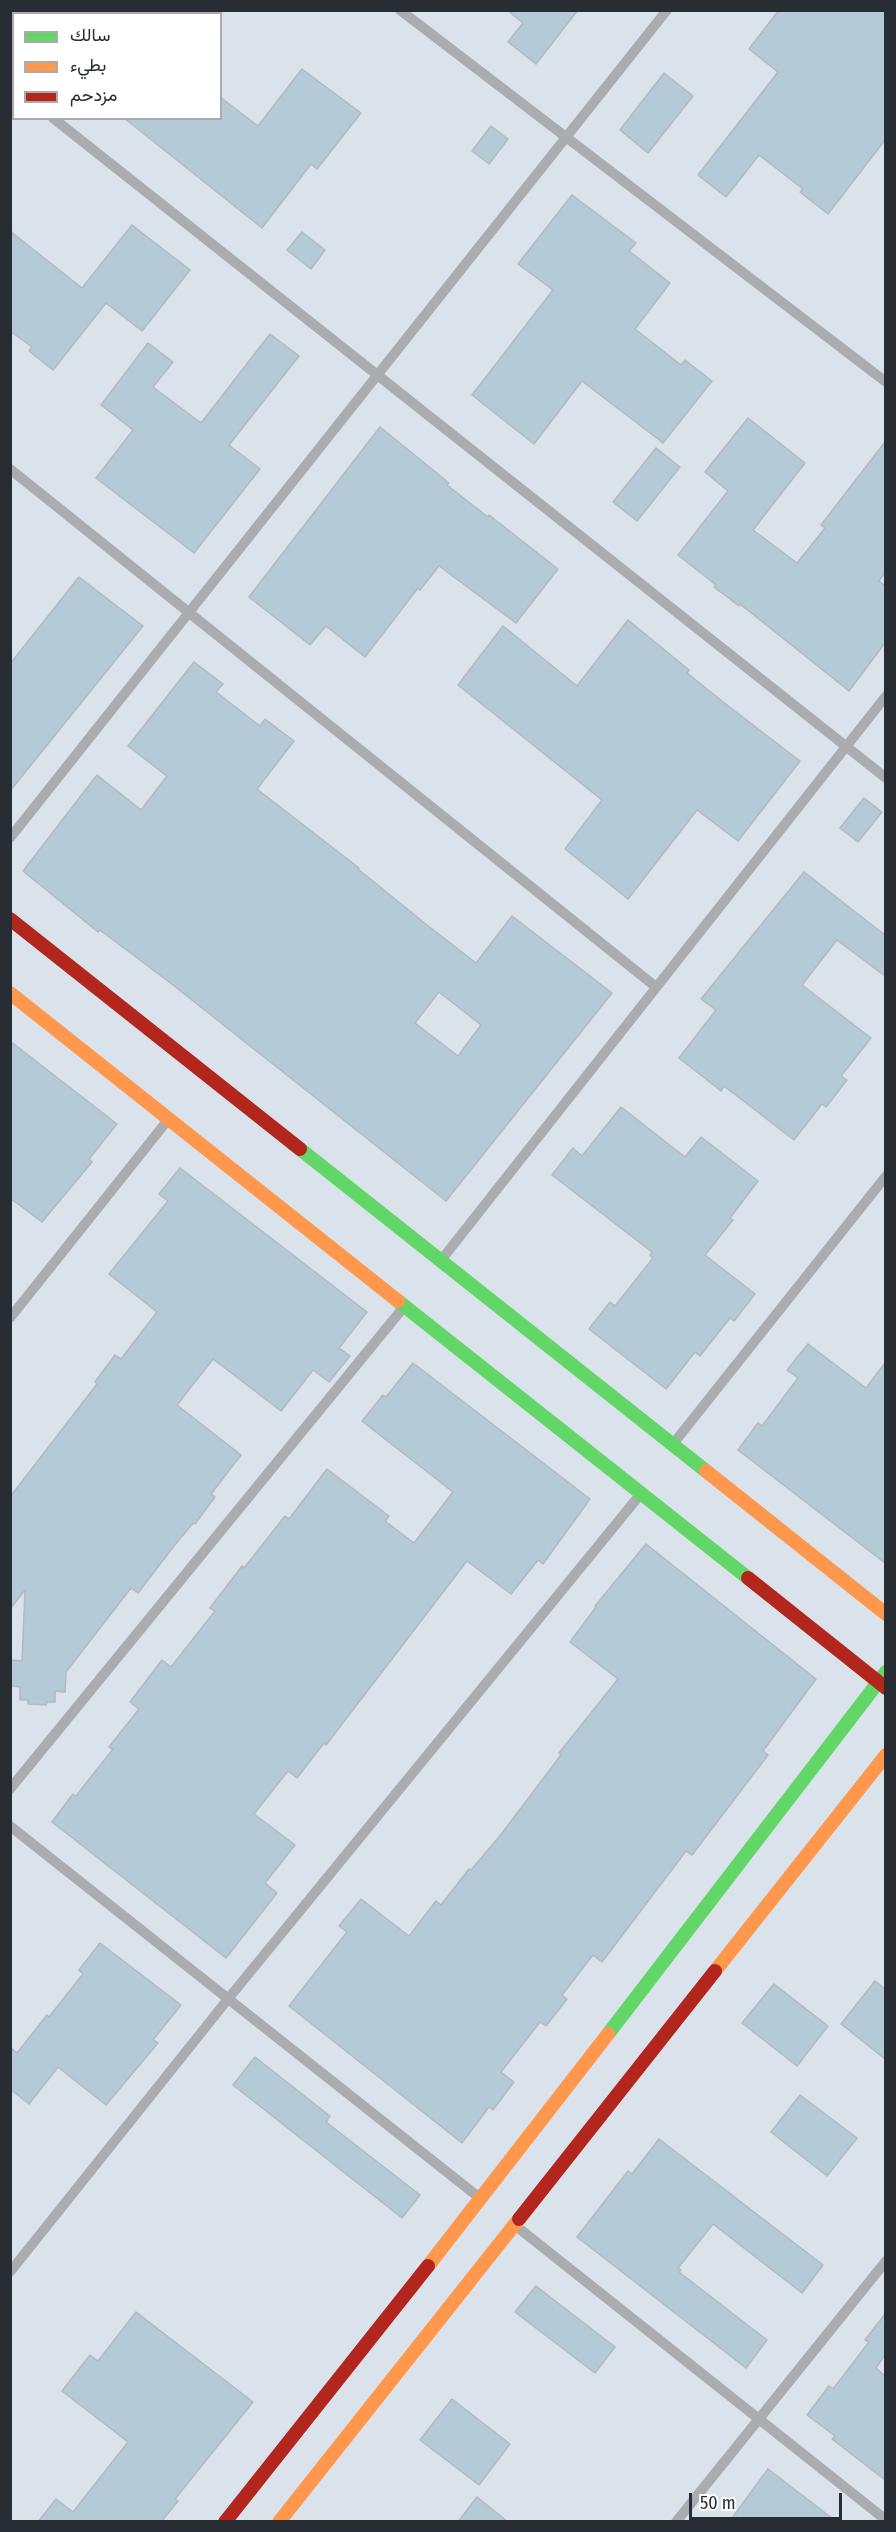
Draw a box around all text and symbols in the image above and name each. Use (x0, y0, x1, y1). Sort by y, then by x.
legend (12, 12, 222, 120)
text: سالك (70, 24, 110, 46)
text: بطيء (70, 54, 106, 76)
text: مزدحم (70, 84, 117, 106)
scale bar (692, 2481, 845, 2519)
text: 50 m (700, 2492, 736, 2514)

